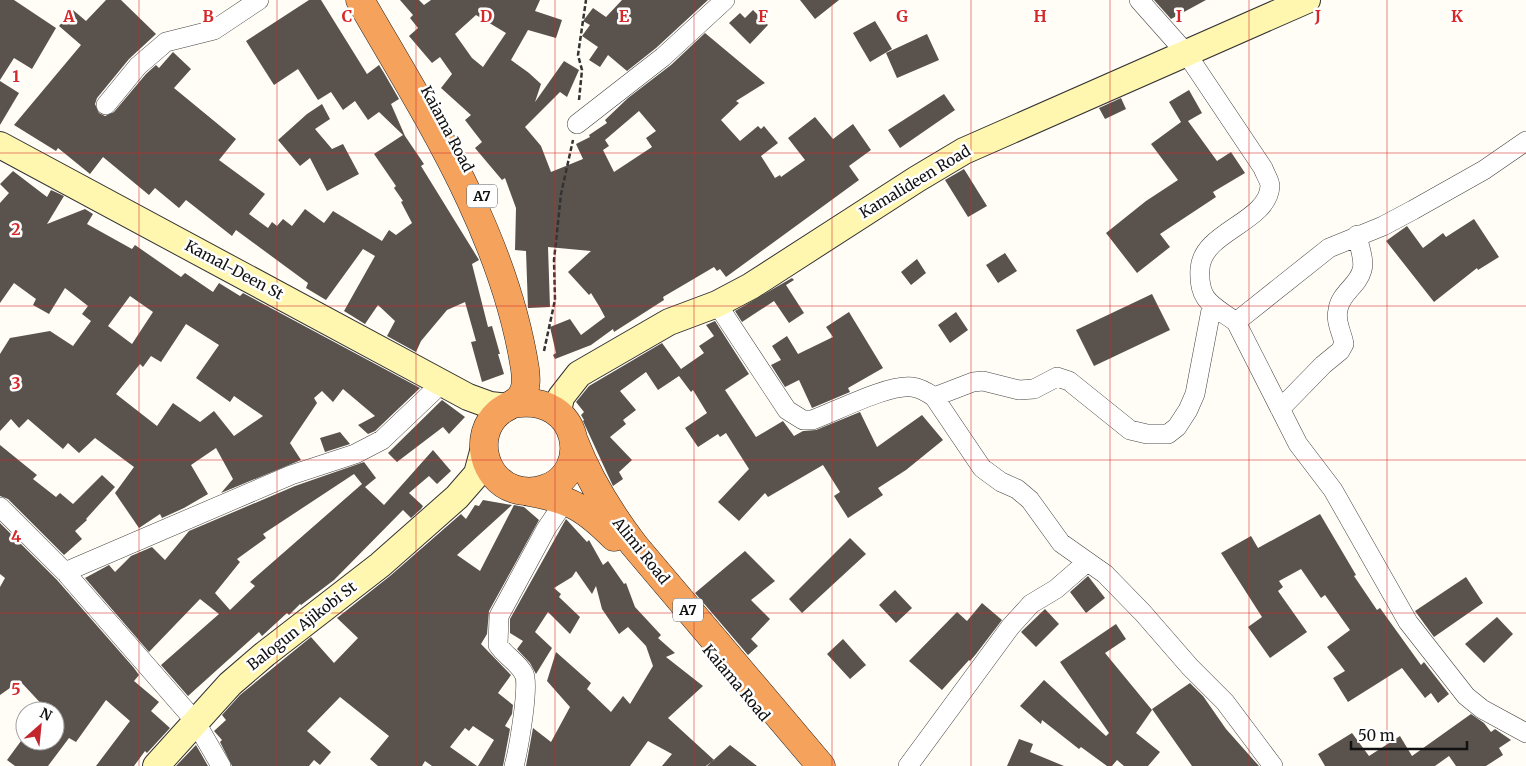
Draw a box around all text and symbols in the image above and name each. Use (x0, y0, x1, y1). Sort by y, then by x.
text: A (62, 6, 75, 26)
text: B (202, 6, 214, 26)
text: C (342, 6, 352, 26)
text: D (480, 6, 492, 26)
text: E (619, 6, 630, 26)
text: F (758, 6, 768, 26)
text: G (896, 6, 908, 26)
text: H (1033, 6, 1047, 26)
text: I (1176, 6, 1182, 26)
text: J (1314, 6, 1321, 26)
text: K (1451, 6, 1463, 26)
text: 1 (12, 66, 20, 86)
street label: Kaiama Road (417, 83, 478, 175)
street label: Kamalideen Road (856, 141, 974, 222)
road number: A7 (467, 185, 497, 208)
text: 2 (11, 219, 21, 239)
street label: Kamal-Deen St (182, 236, 287, 304)
text: 3 (11, 373, 21, 393)
street label: Alimi Road (608, 513, 674, 588)
text: 4 (11, 526, 21, 546)
street label: Balogun Ajikobi St (243, 577, 360, 674)
road number: A7 (673, 598, 703, 622)
street label: Kaiama Road (699, 640, 774, 725)
text: 5 (11, 679, 21, 699)
north arrow (15, 701, 65, 751)
text: N (37, 704, 55, 725)
scale bar (1351, 718, 1467, 750)
text: 50 m (1358, 726, 1395, 745)

